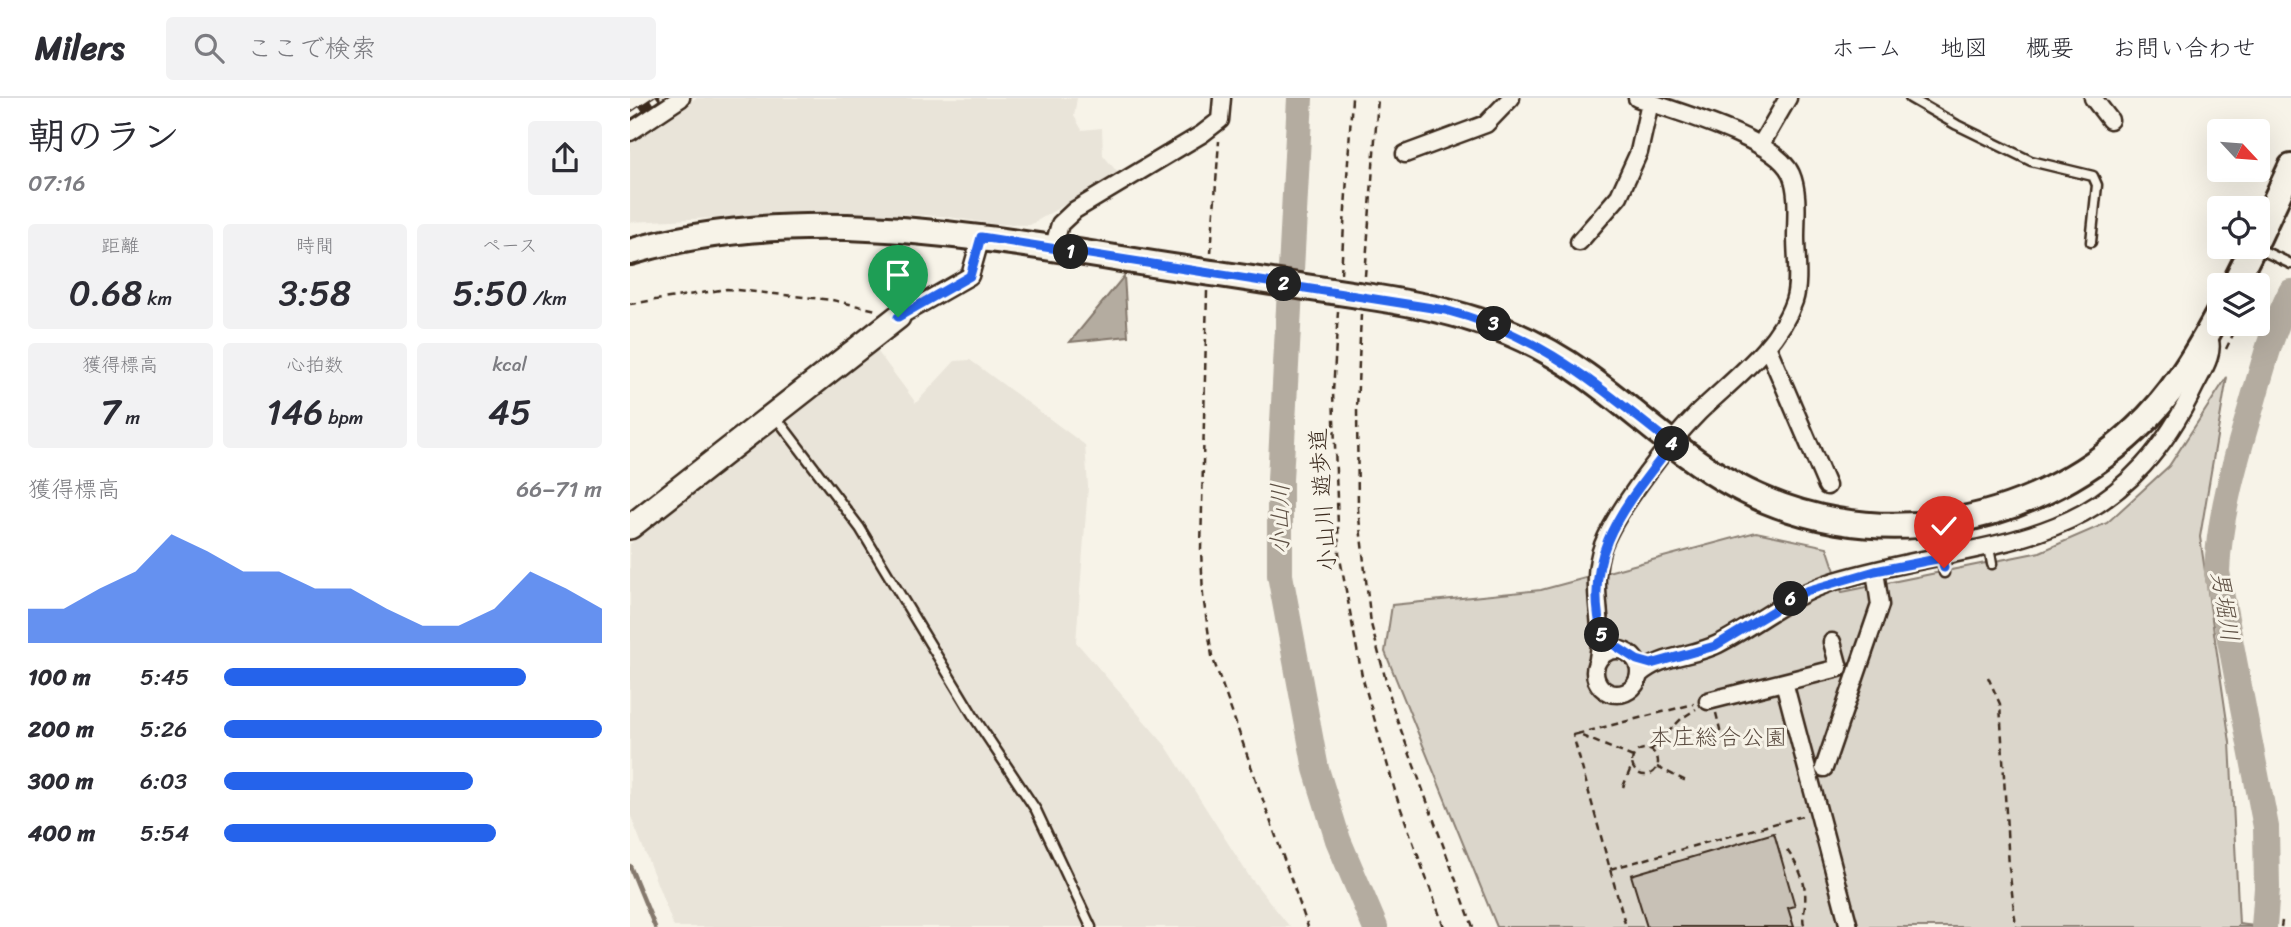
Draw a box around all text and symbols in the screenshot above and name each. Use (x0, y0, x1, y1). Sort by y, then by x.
search box (166, 17, 656, 80)
text: Milers (35, 19, 124, 77)
text: ここで検索 (246, 25, 376, 71)
text: ホーム (1831, 27, 1902, 69)
text: 地図 (1940, 27, 1988, 69)
text: 概要 (2026, 27, 2074, 69)
text: お問い合わせ (2112, 27, 2256, 69)
icon: search (190, 29, 228, 67)
text: 朝のラン (28, 103, 180, 170)
north arrow (2207, 119, 2270, 182)
map controls (2207, 119, 2270, 336)
button: share (528, 121, 602, 195)
text: 07:16 (28, 163, 86, 204)
button: locate (2207, 196, 2270, 259)
text: 距離 (101, 229, 139, 262)
text: 時間 (296, 229, 334, 262)
text: ペース (482, 229, 538, 262)
pin: 1 (1054, 234, 1088, 270)
text: 1 (1066, 235, 1075, 268)
pin (868, 245, 928, 317)
icon: arrive (879, 256, 917, 294)
text: 0.68 (69, 262, 142, 324)
text: 3:58 (279, 262, 351, 324)
text: 5:50 (452, 262, 528, 324)
pin: 2 (1266, 266, 1302, 302)
text: 2 (1278, 267, 1289, 300)
button: layers (2207, 273, 2270, 336)
text: km (142, 282, 172, 315)
text: /km (528, 282, 567, 315)
pin: 3 (1476, 306, 1512, 342)
text: 3 (1488, 307, 1499, 340)
text: 獲得標高 (82, 348, 158, 381)
text: 心拍数 (286, 348, 344, 381)
text: kcal (492, 348, 527, 381)
text: 7 (101, 381, 121, 443)
text: 146 (267, 381, 323, 443)
text: 45 (488, 381, 531, 443)
text: m (121, 401, 140, 434)
text: bpm (323, 401, 363, 434)
pin: 4 (1654, 426, 1690, 462)
street label: 小山川 遊歩道 (1298, 427, 1348, 573)
text: 4 (1666, 427, 1677, 460)
text: 獲得標高 (28, 469, 120, 510)
text: 66–71 m (516, 469, 602, 510)
water label: 小山川 (1259, 483, 1301, 555)
pin (1914, 496, 1974, 568)
icon: check (1925, 507, 1963, 545)
water label: 男堀川 (2199, 567, 2251, 645)
pin: 6 (1774, 582, 1808, 616)
text: 6 (1785, 582, 1796, 615)
pin: 5 (1584, 618, 1620, 652)
text: 5 (1596, 618, 1607, 651)
text: 100 m (28, 657, 91, 698)
text: 5:45 (140, 657, 189, 698)
text: 200 m (28, 709, 94, 750)
text: 5:26 (140, 709, 187, 750)
park label: 本庄総合公園 (1649, 717, 1787, 758)
text: 300 m (28, 761, 93, 802)
text: 6:03 (140, 761, 187, 802)
text: 400 m (28, 813, 95, 854)
text: 5:54 (140, 813, 189, 854)

